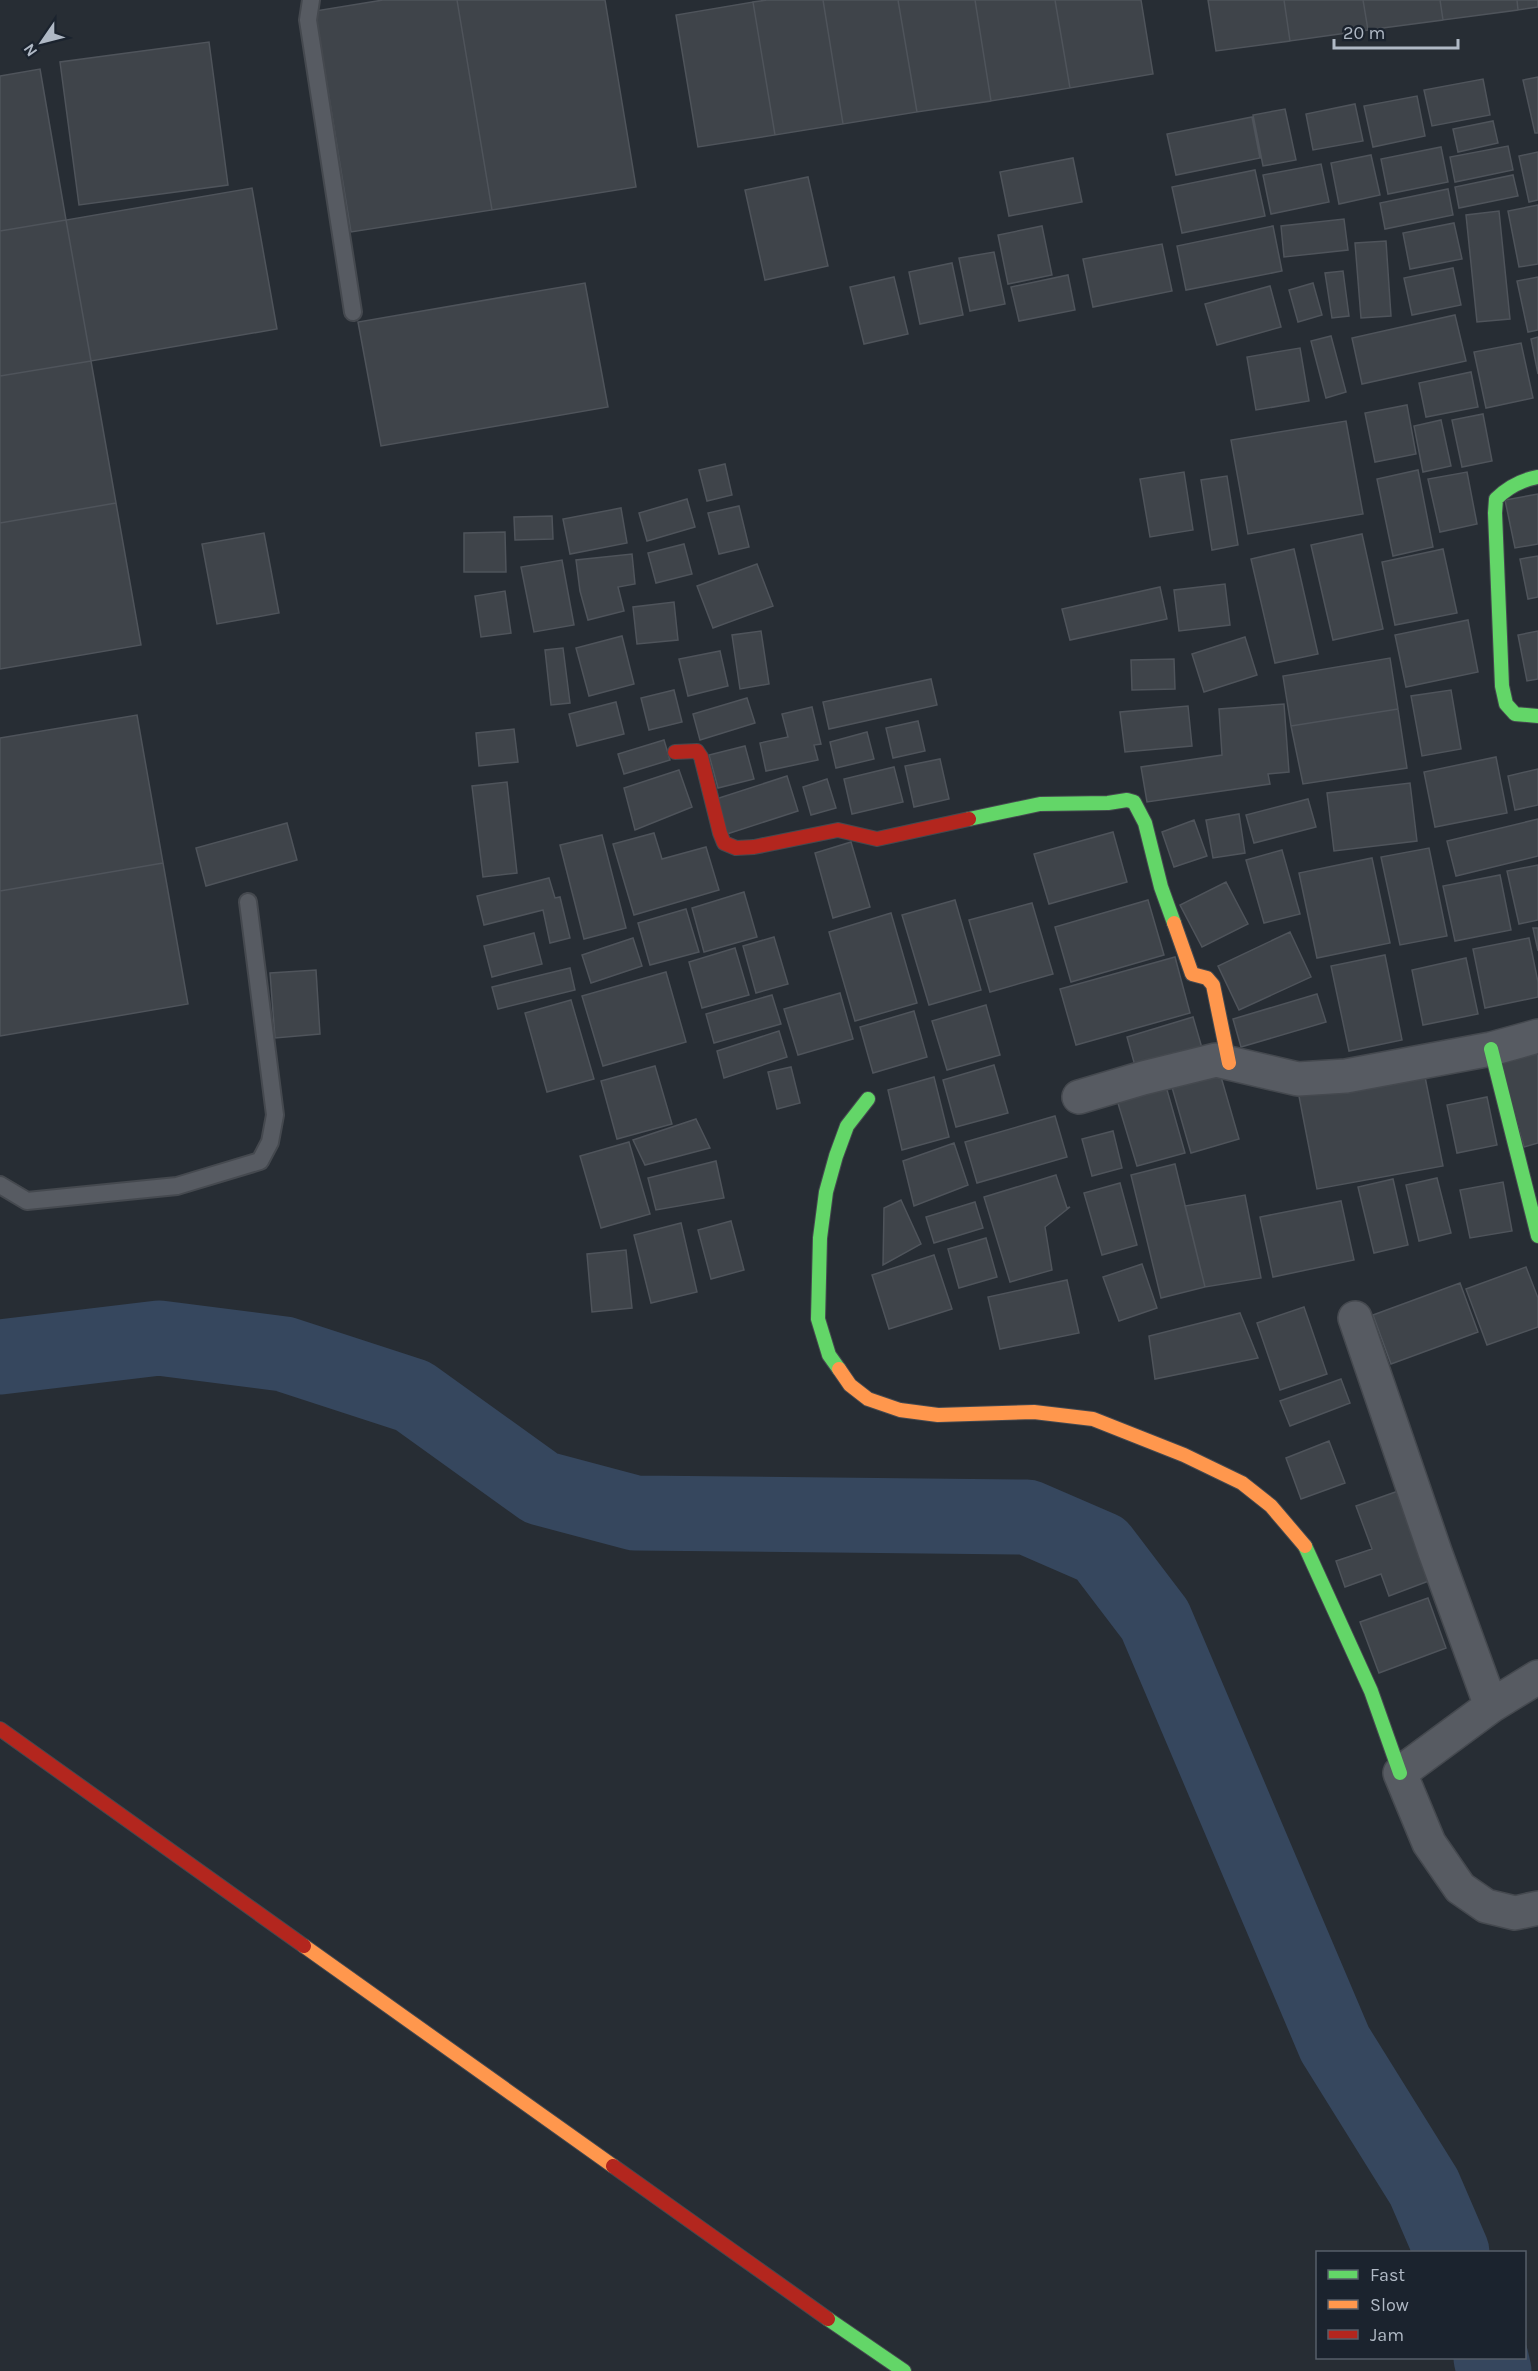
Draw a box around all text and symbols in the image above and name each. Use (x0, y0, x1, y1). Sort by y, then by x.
north arrow (12, 12, 72, 72)
scale bar (1334, 12, 1458, 50)
text: 20 m (1343, 22, 1385, 44)
text: N (19, 40, 41, 60)
legend (1316, 2251, 1526, 2359)
text: Fast (1370, 2264, 1405, 2286)
text: Slow (1370, 2294, 1409, 2316)
text: Jam (1370, 2324, 1404, 2346)

